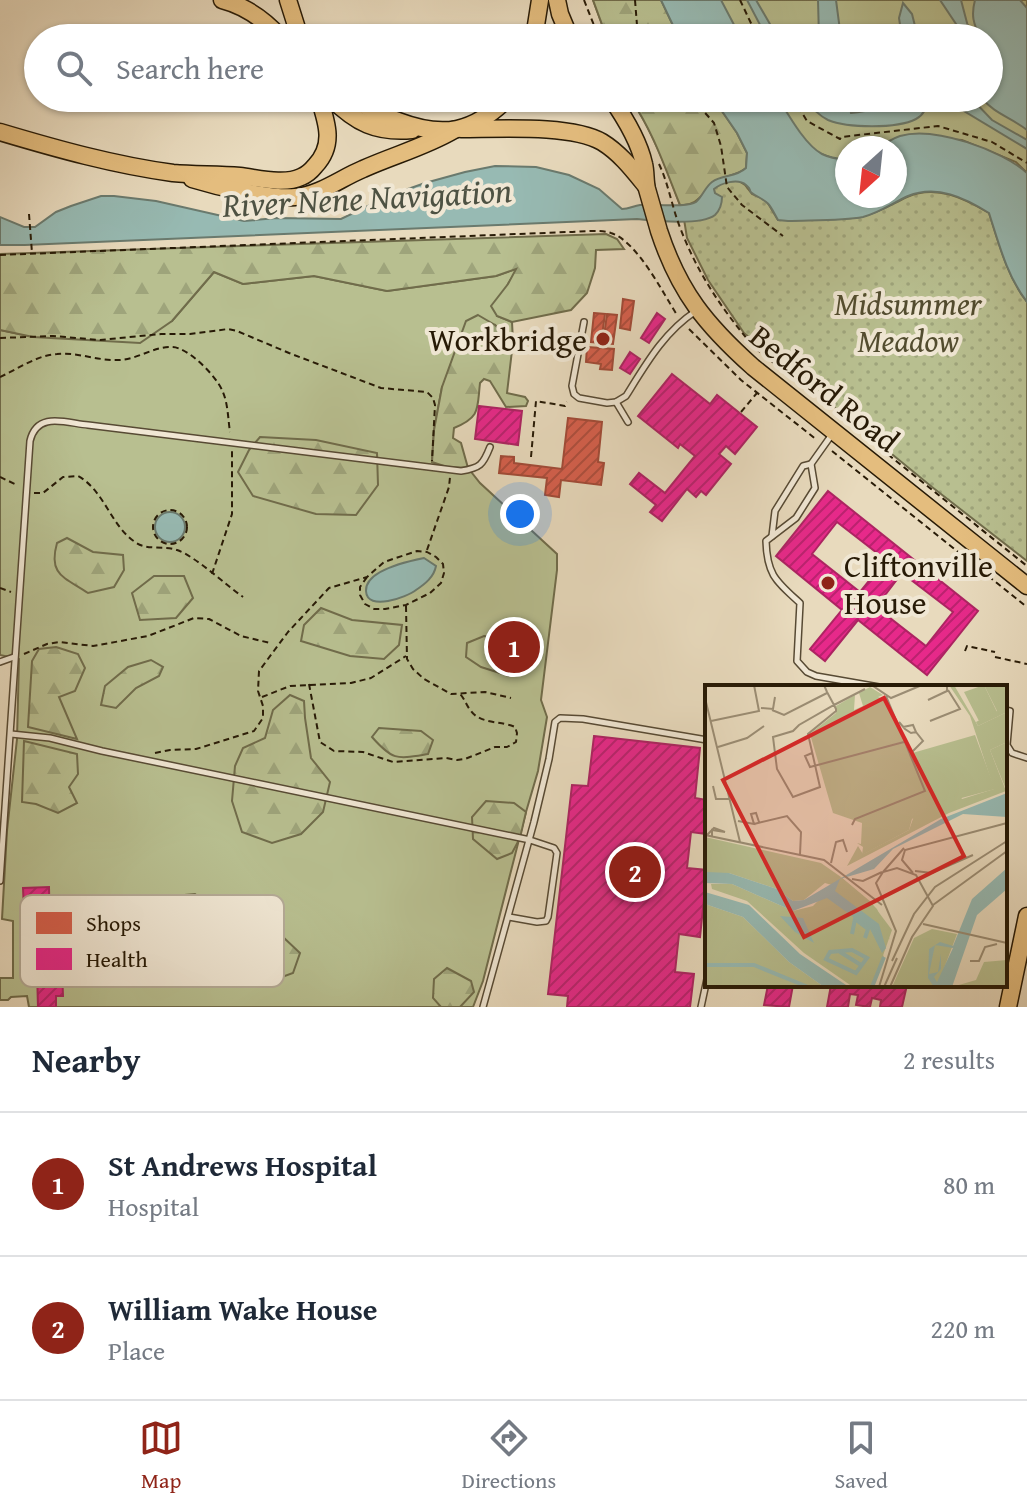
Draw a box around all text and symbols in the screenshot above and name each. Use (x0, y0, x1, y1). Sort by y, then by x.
search box (24, 24, 1003, 112)
icon: search (52, 46, 96, 90)
text: Search here (116, 46, 264, 90)
north arrow (835, 136, 907, 208)
water label: River Nene Navigation (220, 165, 513, 229)
park label: Midsummer Meadow (834, 280, 983, 364)
street label: Bedford Road (740, 313, 910, 463)
place label: Workbridge (429, 316, 587, 363)
marker: Workbridge (594, 330, 612, 348)
your location (500, 494, 540, 534)
place label: Cliftonville House (844, 542, 993, 626)
marker: Cliftonville House (819, 574, 837, 592)
pin: 1 (488, 617, 540, 677)
inset map (705, 685, 1007, 987)
pin: 2 (609, 842, 661, 902)
legend (20, 895, 284, 987)
text: Shops (86, 907, 141, 939)
text: Health (86, 943, 148, 975)
text: Nearby (32, 1035, 141, 1084)
text: 2 results (903, 1040, 995, 1079)
text: St Andrews Hospital (108, 1143, 377, 1187)
text: 1 (51, 1165, 65, 1204)
text: 80 m (943, 1165, 995, 1204)
text: Hospital (108, 1187, 199, 1226)
text: William Wake House (108, 1287, 378, 1331)
text: 2 (51, 1309, 65, 1348)
text: 220 m (930, 1309, 995, 1348)
text: Place (108, 1331, 165, 1370)
tab: Map (139, 1416, 183, 1496)
tab: Directions (462, 1416, 556, 1496)
tab: Saved (835, 1416, 888, 1496)

